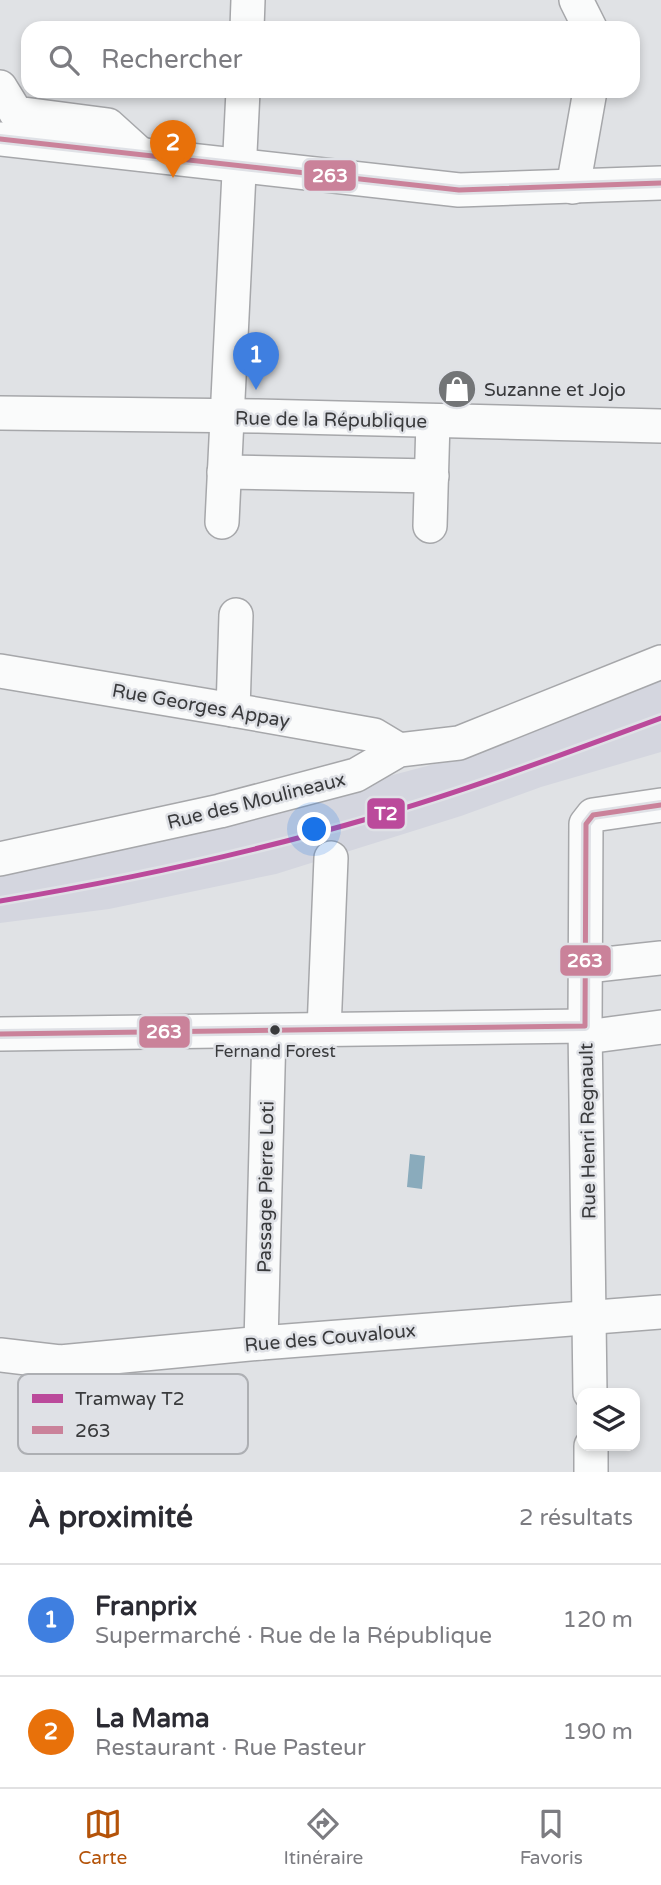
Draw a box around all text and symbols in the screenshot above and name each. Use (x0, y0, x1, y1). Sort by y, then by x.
search box (21, 21, 640, 98)
icon: search (45, 41, 83, 79)
text: Rechercher (101, 44, 243, 75)
pin: 2 (150, 120, 196, 178)
line badge: 263 (303, 159, 357, 192)
text: 263 (312, 165, 348, 187)
pin: 1 (233, 332, 279, 390)
shop icon: Suzanne et Jojo (436, 368, 478, 410)
place label: Suzanne et Jojo (484, 379, 626, 401)
street label: Rue de la République (235, 407, 427, 433)
street label: Rue Georges Appay (110, 680, 291, 732)
street label: Rue des Moulineaux (165, 768, 348, 834)
line badge: T2 (366, 797, 406, 830)
text: T2 (373, 803, 398, 825)
your location (297, 812, 331, 846)
line badge: 263 (559, 944, 612, 977)
text: 263 (567, 950, 603, 972)
line badge: 263 (138, 1015, 191, 1049)
text: 263 (146, 1021, 182, 1043)
marker: Fernand Forest (268, 1023, 282, 1037)
place label: Fernand Forest (214, 1041, 336, 1062)
street label: Rue Henri Regnault (575, 1043, 601, 1219)
street label: Passage Pierre Loti (254, 1101, 278, 1273)
street label: Rue des Couvaloux (243, 1320, 417, 1356)
legend (18, 1374, 248, 1454)
text: Tramway T2 (75, 1388, 185, 1410)
map controls (577, 1388, 640, 1451)
button: layers (577, 1388, 640, 1451)
text: 263 (75, 1420, 111, 1442)
text: À proximité (28, 1499, 193, 1536)
text: 2 résultats (519, 1504, 633, 1532)
text: Franprix (95, 1591, 197, 1622)
text: 1 (44, 1606, 58, 1634)
text: 120 m (563, 1606, 633, 1634)
text: Supermarché · Rue de la République (95, 1622, 492, 1650)
text: La Mama (95, 1703, 210, 1734)
text: 2 (44, 1718, 58, 1746)
text: 190 m (563, 1718, 633, 1746)
text: Restaurant · Rue Pasteur (95, 1734, 366, 1762)
tab: Carte (78, 1805, 127, 1869)
tab: Itinéraire (283, 1805, 363, 1869)
tab: Favoris (520, 1805, 583, 1869)

